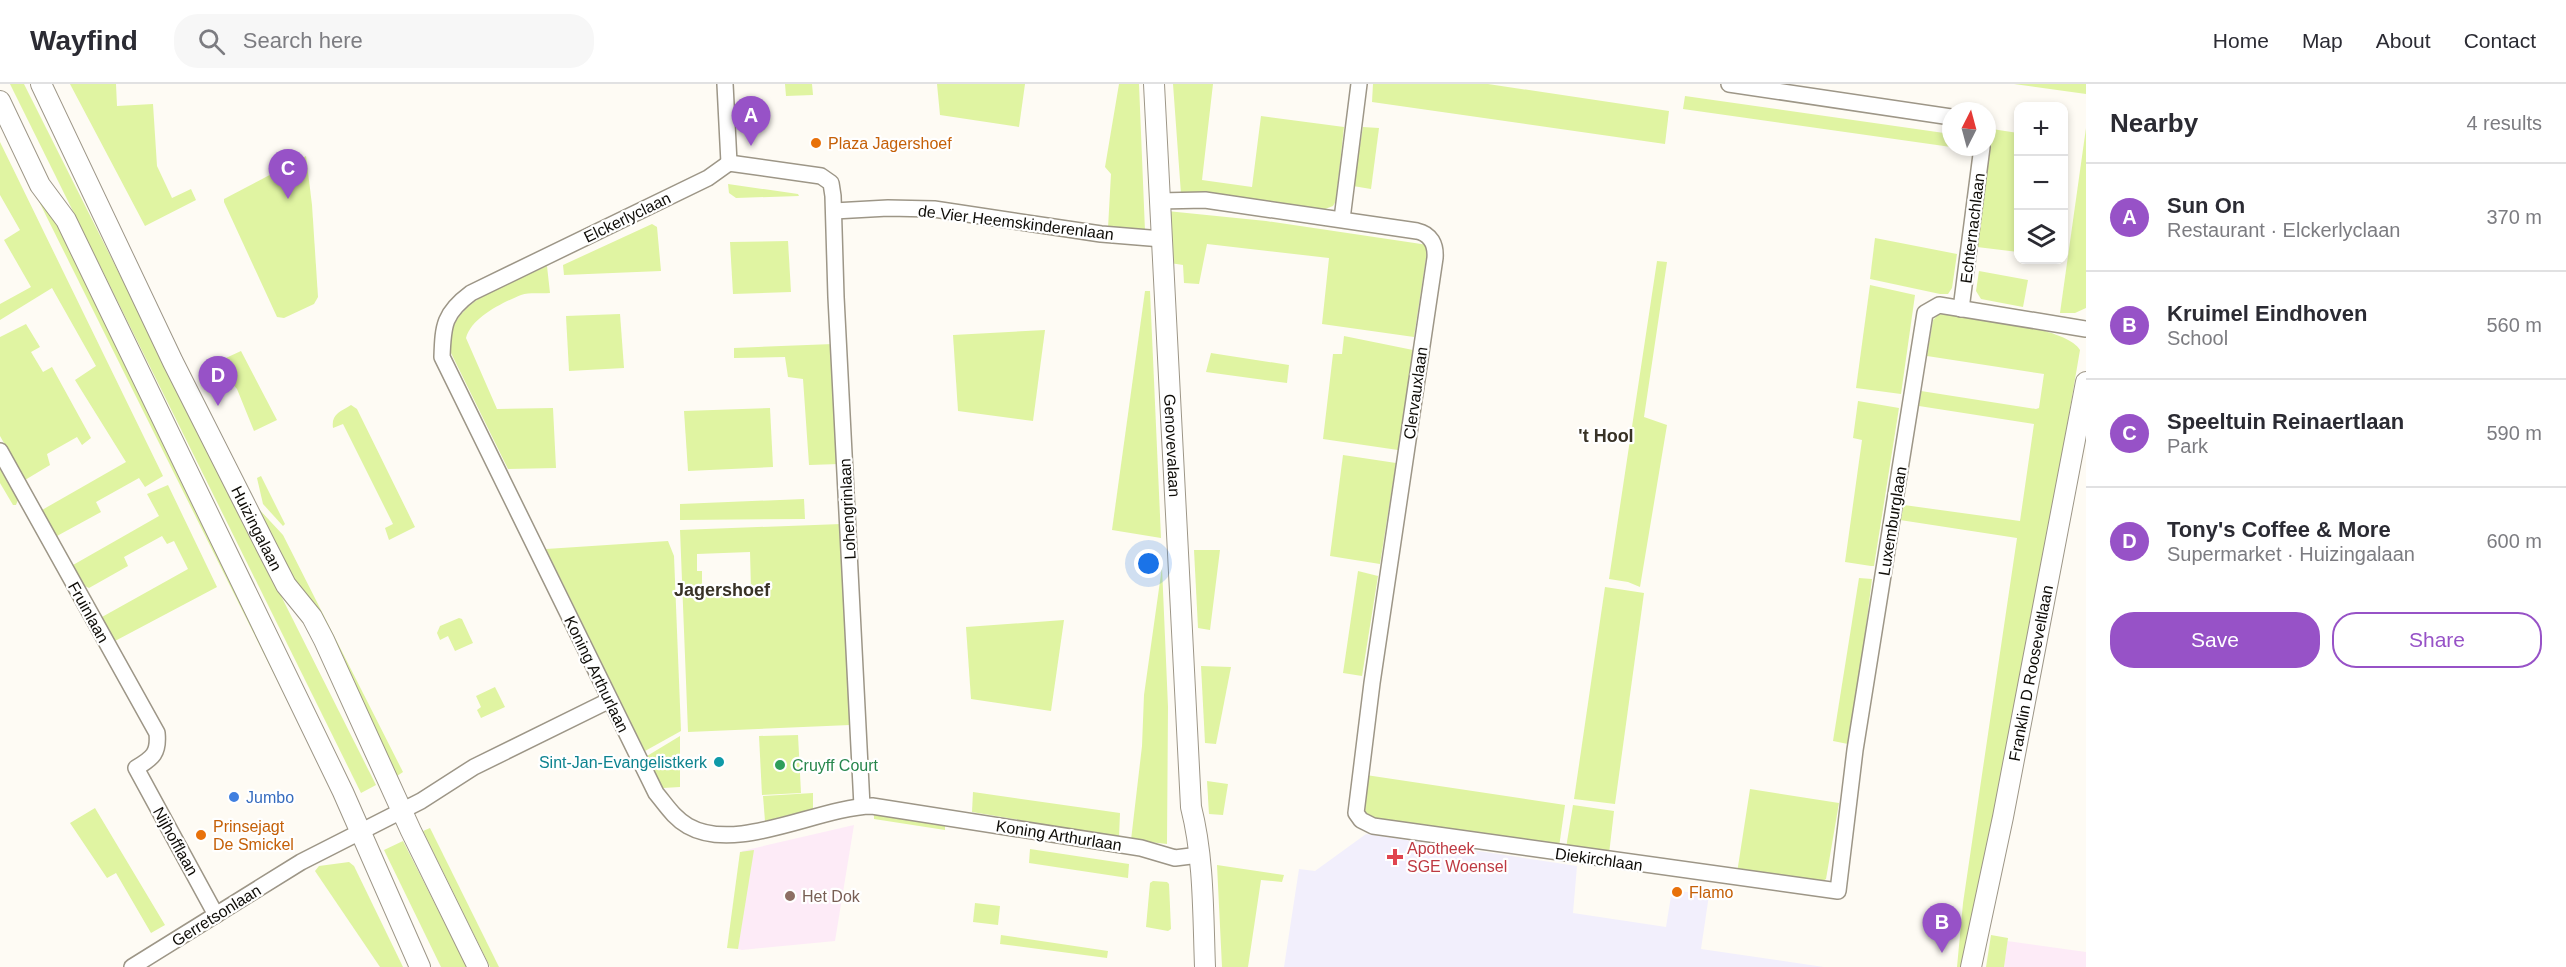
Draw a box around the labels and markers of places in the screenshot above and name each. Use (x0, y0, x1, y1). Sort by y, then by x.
pin: A (732, 97, 771, 146)
place label: Plaza Jagershoef (828, 135, 952, 152)
marker: Plaza Jagershoef (809, 136, 823, 150)
pin: C (268, 150, 308, 199)
pin: D (198, 356, 238, 406)
place label: Sint-Jan-Evangelistkerk (539, 754, 708, 771)
marker: Sint-Jan-Evangelistkerk (712, 755, 726, 769)
place label: Cruyff Court (792, 757, 879, 774)
marker: Cruyff Court (773, 758, 787, 772)
place label: Jumbo (246, 789, 294, 806)
marker: Jumbo (227, 790, 241, 804)
place label: Prinsejagt De Smickel (213, 818, 294, 853)
marker: Prinsejagt De Smickel (194, 828, 208, 842)
place label: Apotheek SGE Woensel (1407, 840, 1507, 875)
marker: Apotheek SGE Woensel (1388, 850, 1402, 864)
place label: Flamo (1689, 884, 1734, 901)
marker: Flamo (1670, 885, 1684, 899)
place label: Het Dok (802, 888, 861, 905)
marker: Het Dok (783, 889, 797, 903)
pin: B (1922, 904, 1962, 953)

